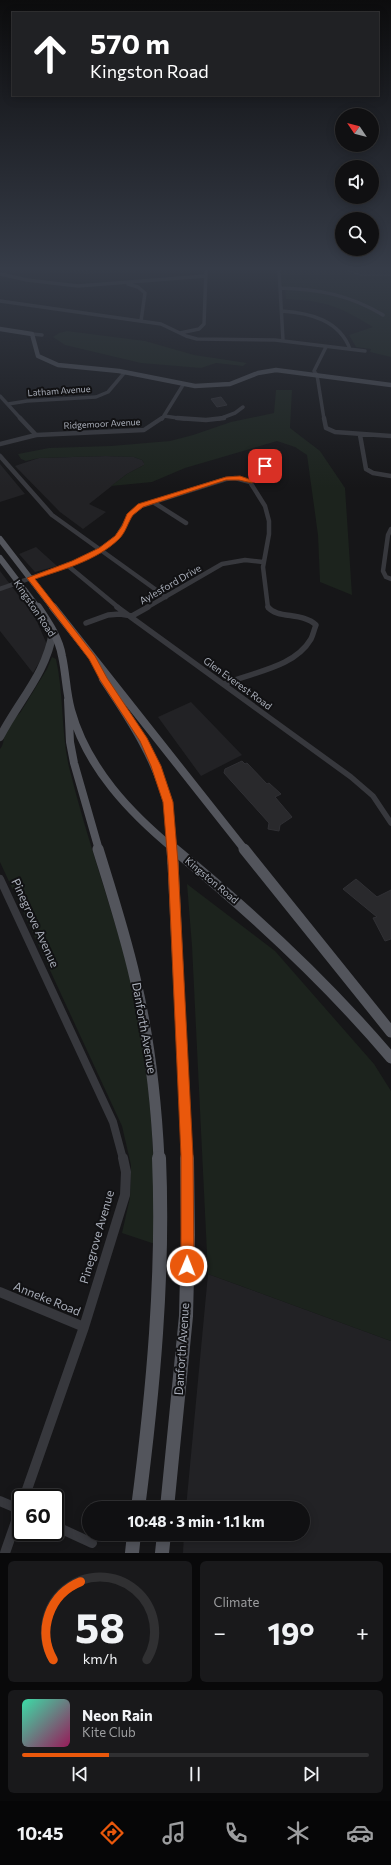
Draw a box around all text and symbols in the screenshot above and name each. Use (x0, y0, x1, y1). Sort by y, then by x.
text: 570 m (90, 26, 170, 60)
icon: ahead (24, 28, 76, 80)
text: Kingston Road (90, 60, 209, 82)
north arrow (335, 108, 379, 152)
map controls (335, 108, 379, 256)
button: sound (335, 160, 379, 204)
button: search (335, 212, 379, 256)
street label: Latham Avenue (27, 383, 91, 398)
street label: Ridgemoor Avenue (63, 416, 141, 431)
pin (248, 449, 282, 483)
icon: arrive (254, 455, 276, 477)
street label: Aylesford Drive (137, 561, 203, 607)
street label: Kingston Road (12, 577, 59, 639)
street label: Glen Everest Road (201, 654, 275, 712)
street label: Kingston Road (183, 854, 241, 906)
street label: Pinegrove Avenue (9, 876, 63, 969)
street label: Danforth Avenue (130, 981, 160, 1075)
street label: Pinegrove Avenue (76, 1188, 116, 1285)
position arrow (166, 1245, 208, 1287)
street label: Anneke Road (12, 1278, 83, 1318)
street label: Danforth Avenue (171, 1302, 191, 1396)
speed limit sign: 60 (12, 1489, 64, 1541)
text: 10:48 · 3 min · 1.1 km (127, 1512, 265, 1530)
text: Climate (214, 1594, 259, 1610)
text: 58 (75, 1600, 125, 1651)
text: 19° (267, 1614, 315, 1651)
text: − (214, 1619, 226, 1646)
text: + (356, 1619, 369, 1646)
text: km/h (82, 1648, 117, 1666)
text: Neon Rain (82, 1706, 153, 1724)
text: Kite Club (82, 1724, 136, 1740)
icon: previous (69, 1763, 91, 1785)
icon: pause (184, 1763, 206, 1785)
icon: next (300, 1763, 322, 1785)
icon: directions (98, 1819, 126, 1847)
icon: music (160, 1819, 188, 1847)
icon: phone (222, 1819, 250, 1847)
icon: climate (284, 1819, 312, 1847)
icon: car (346, 1819, 374, 1847)
text: 10:45 (17, 1822, 63, 1844)

